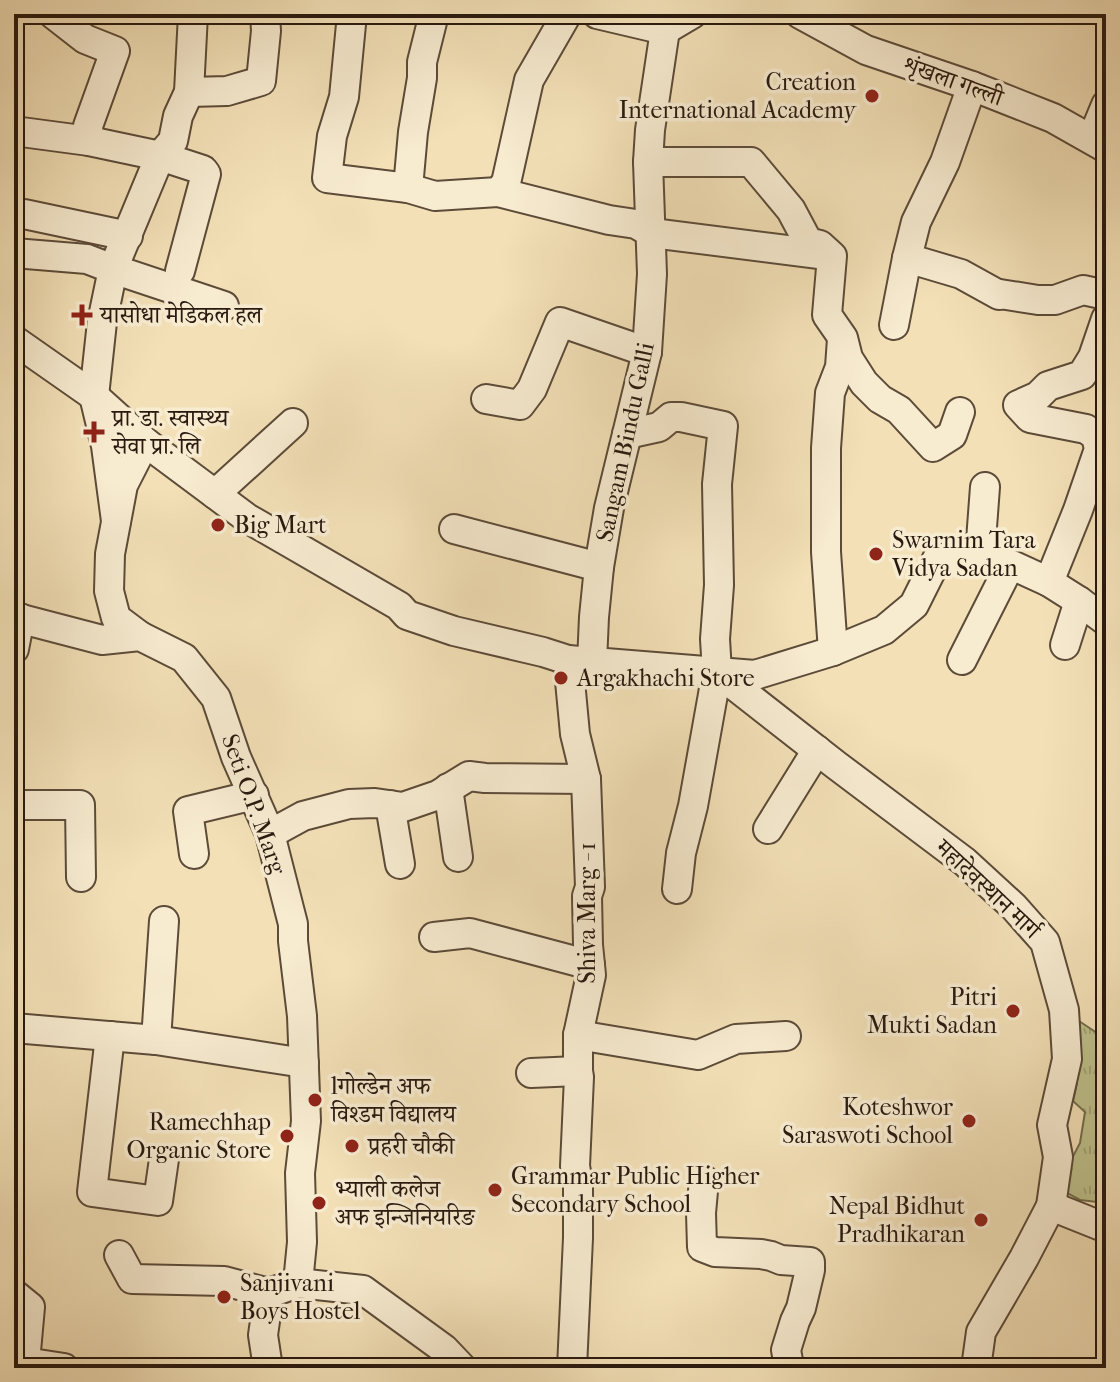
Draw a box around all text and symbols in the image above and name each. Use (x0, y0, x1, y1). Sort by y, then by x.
street label: शृंखला गल्ली (899, 50, 1008, 113)
place label: Creation International Academy (619, 68, 857, 124)
marker: Creation International Academy (863, 87, 881, 105)
place label: यासोधा मेडिकल हल (99, 301, 263, 329)
marker: यासोधा मेडिकल हल (71, 304, 93, 326)
street label: Sangam Bindu Galli (590, 340, 660, 544)
place label: प्रा. डा. स्वास्थ्य सेवा प्रा. लि (111, 404, 230, 460)
marker: प्रा. डा. स्वास्थ्य सेवा प्रा. लि (83, 421, 105, 443)
place label: Big Mart (234, 511, 327, 539)
marker: Big Mart (209, 516, 227, 534)
place label: Swarnim Tara Vidya Sadan (891, 526, 1036, 582)
marker: Swarnim Tara Vidya Sadan (867, 545, 885, 563)
place label: Argakhachi Store (576, 664, 755, 692)
marker: Argakhachi Store (552, 669, 570, 687)
street label: Seti O.P. Marg (216, 730, 293, 879)
street label: महादेवस्थान मार्ग (929, 833, 1047, 945)
street label: Shiva Marg - 1 (573, 842, 601, 984)
place label: Pitri Mukti Sadan (867, 983, 997, 1039)
marker: Pitri Mukti Sadan (1004, 1002, 1022, 1020)
place label: lगोल्डेन अफ विश्डम विद्यालय (330, 1072, 458, 1128)
marker: lगोल्डेन अफ विश्डम विद्यालय (306, 1091, 324, 1109)
place label: Koteshwor Saraswoti School (782, 1093, 954, 1149)
place label: Ramechhap Organic Store (126, 1108, 271, 1164)
marker: Koteshwor Saraswoti School (960, 1112, 978, 1130)
marker: Ramechhap Organic Store (278, 1127, 296, 1145)
place label: प्रहरी चौकी (367, 1132, 455, 1160)
marker: प्रहरी चौकी (343, 1137, 361, 1155)
place label: Grammar Public Higher Secondary School (511, 1162, 760, 1218)
place label: भ्याली कलेज अफ इन्जिनियरिङ (335, 1175, 476, 1231)
marker: Grammar Public Higher Secondary School (486, 1181, 504, 1199)
place label: Nepal Bidhut Pradhikaran (829, 1192, 965, 1248)
marker: भ्याली कलेज अफ इन्जिनियरिङ (310, 1194, 328, 1212)
marker: Nepal Bidhut Pradhikaran (972, 1211, 990, 1229)
place label: Sanjivani Boys Hostel (240, 1269, 361, 1325)
marker: Sanjivani Boys Hostel (215, 1288, 233, 1306)

